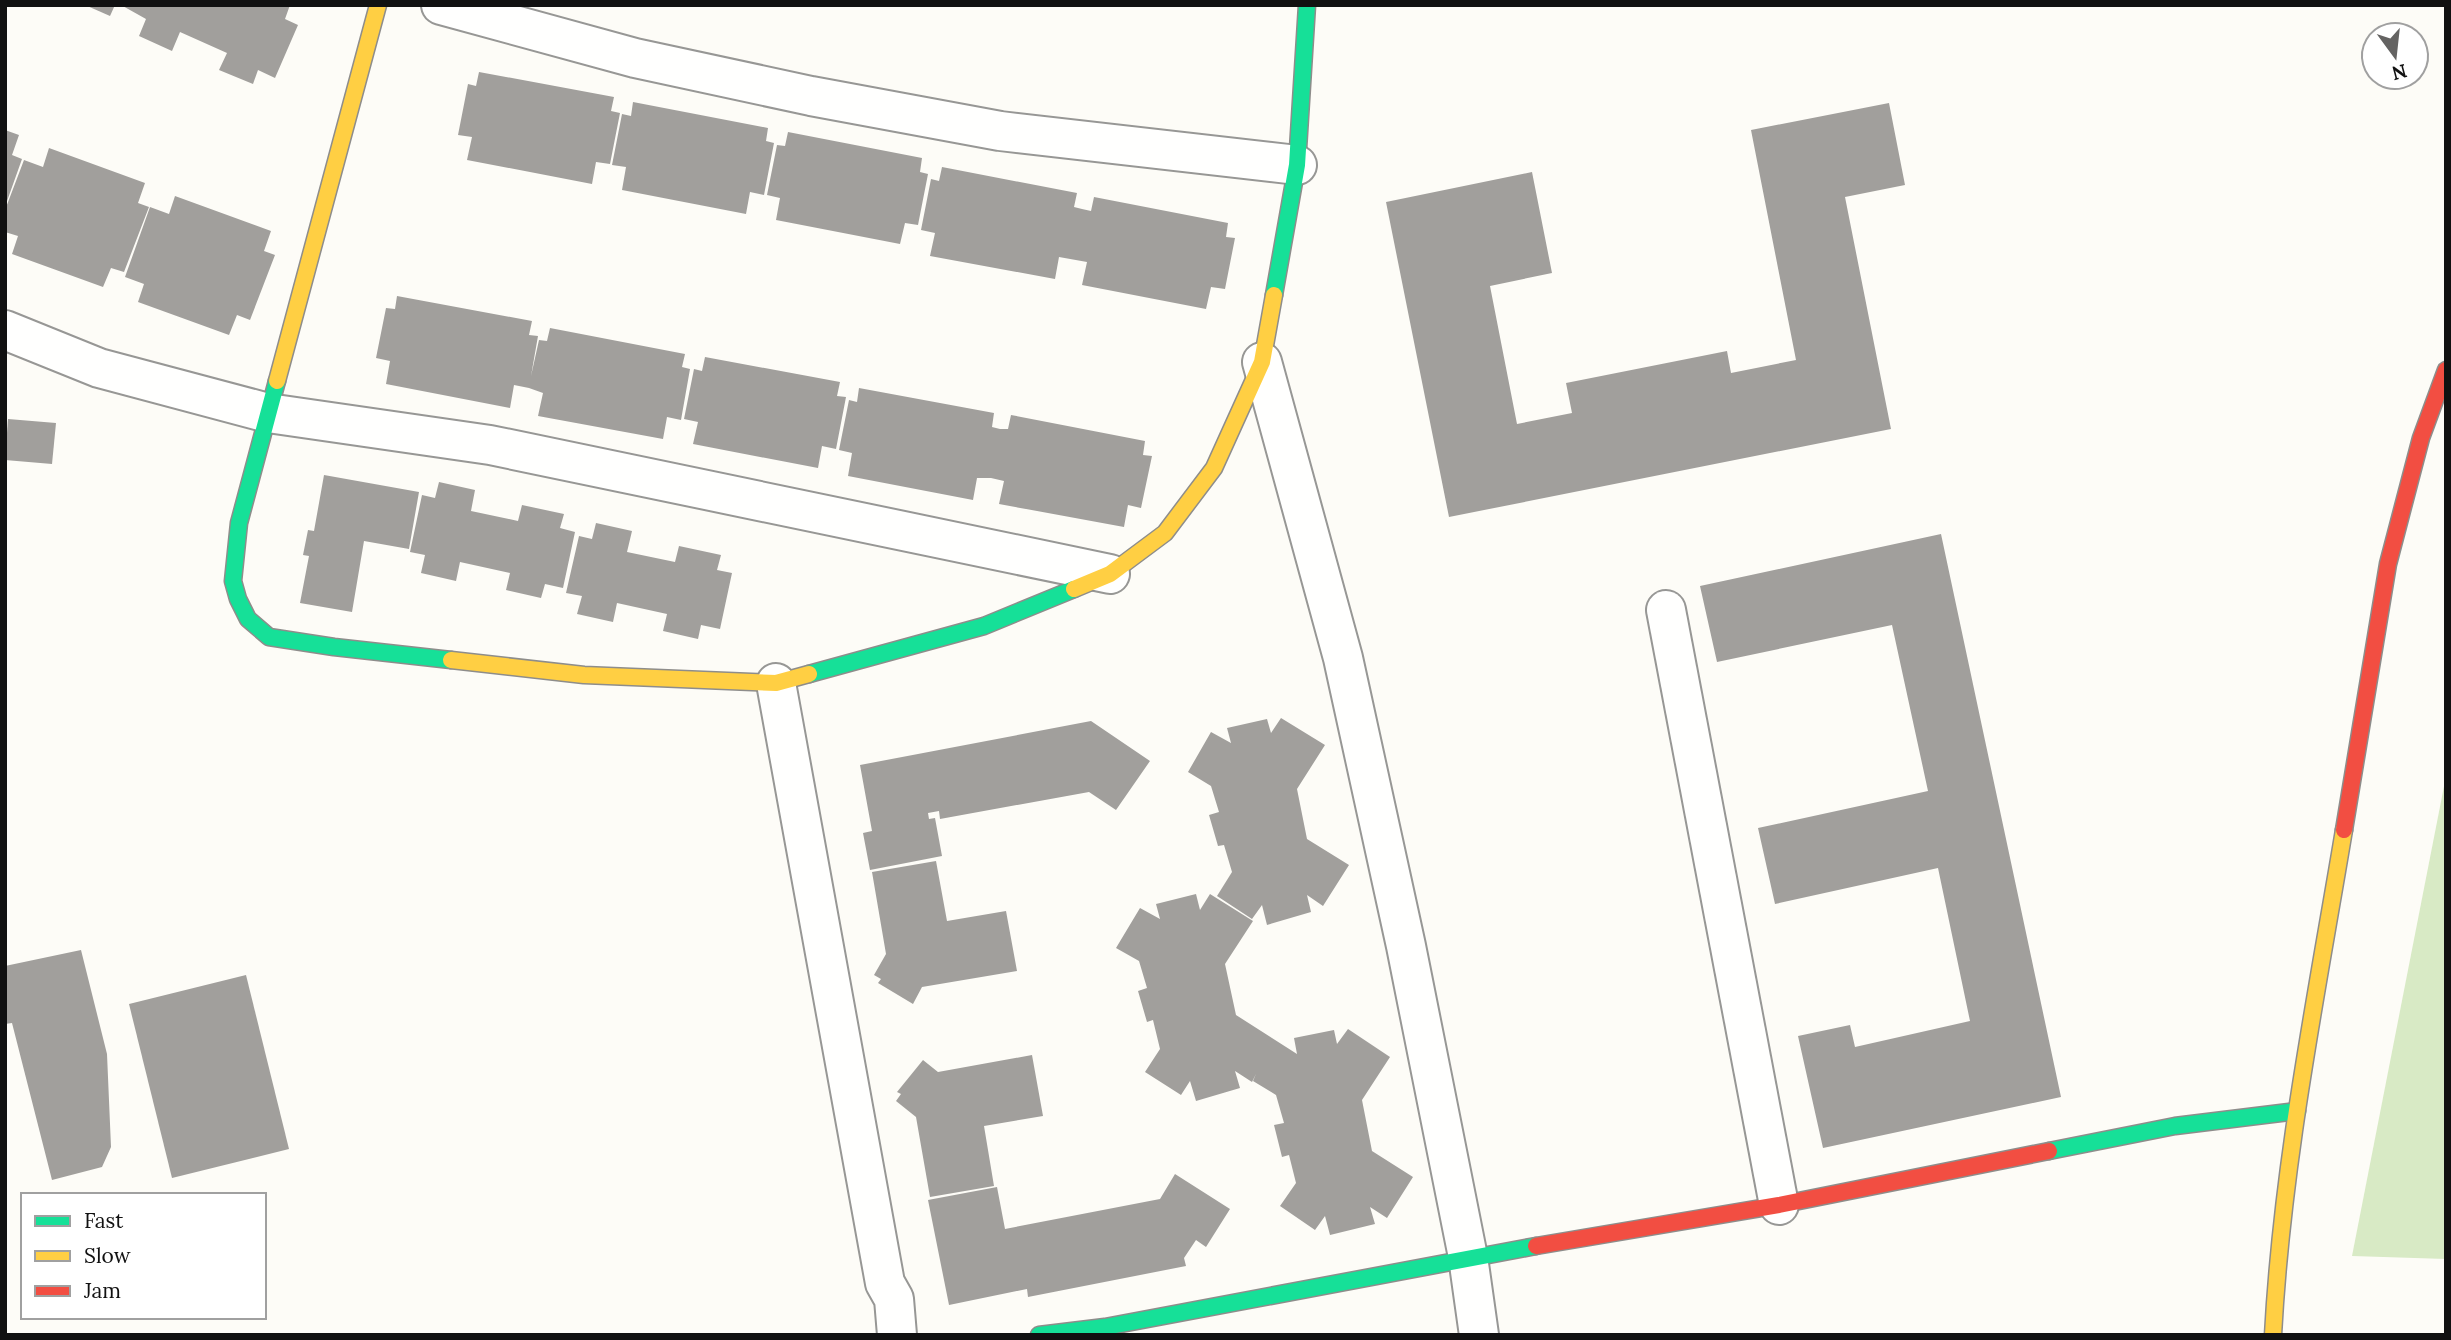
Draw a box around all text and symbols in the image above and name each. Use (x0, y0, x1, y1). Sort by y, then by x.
north arrow (2360, 21, 2430, 91)
text: N (2389, 59, 2410, 86)
legend (21, 1193, 266, 1319)
text: Fast (84, 1207, 124, 1234)
text: Slow (84, 1242, 131, 1269)
text: Jam (83, 1277, 121, 1304)

